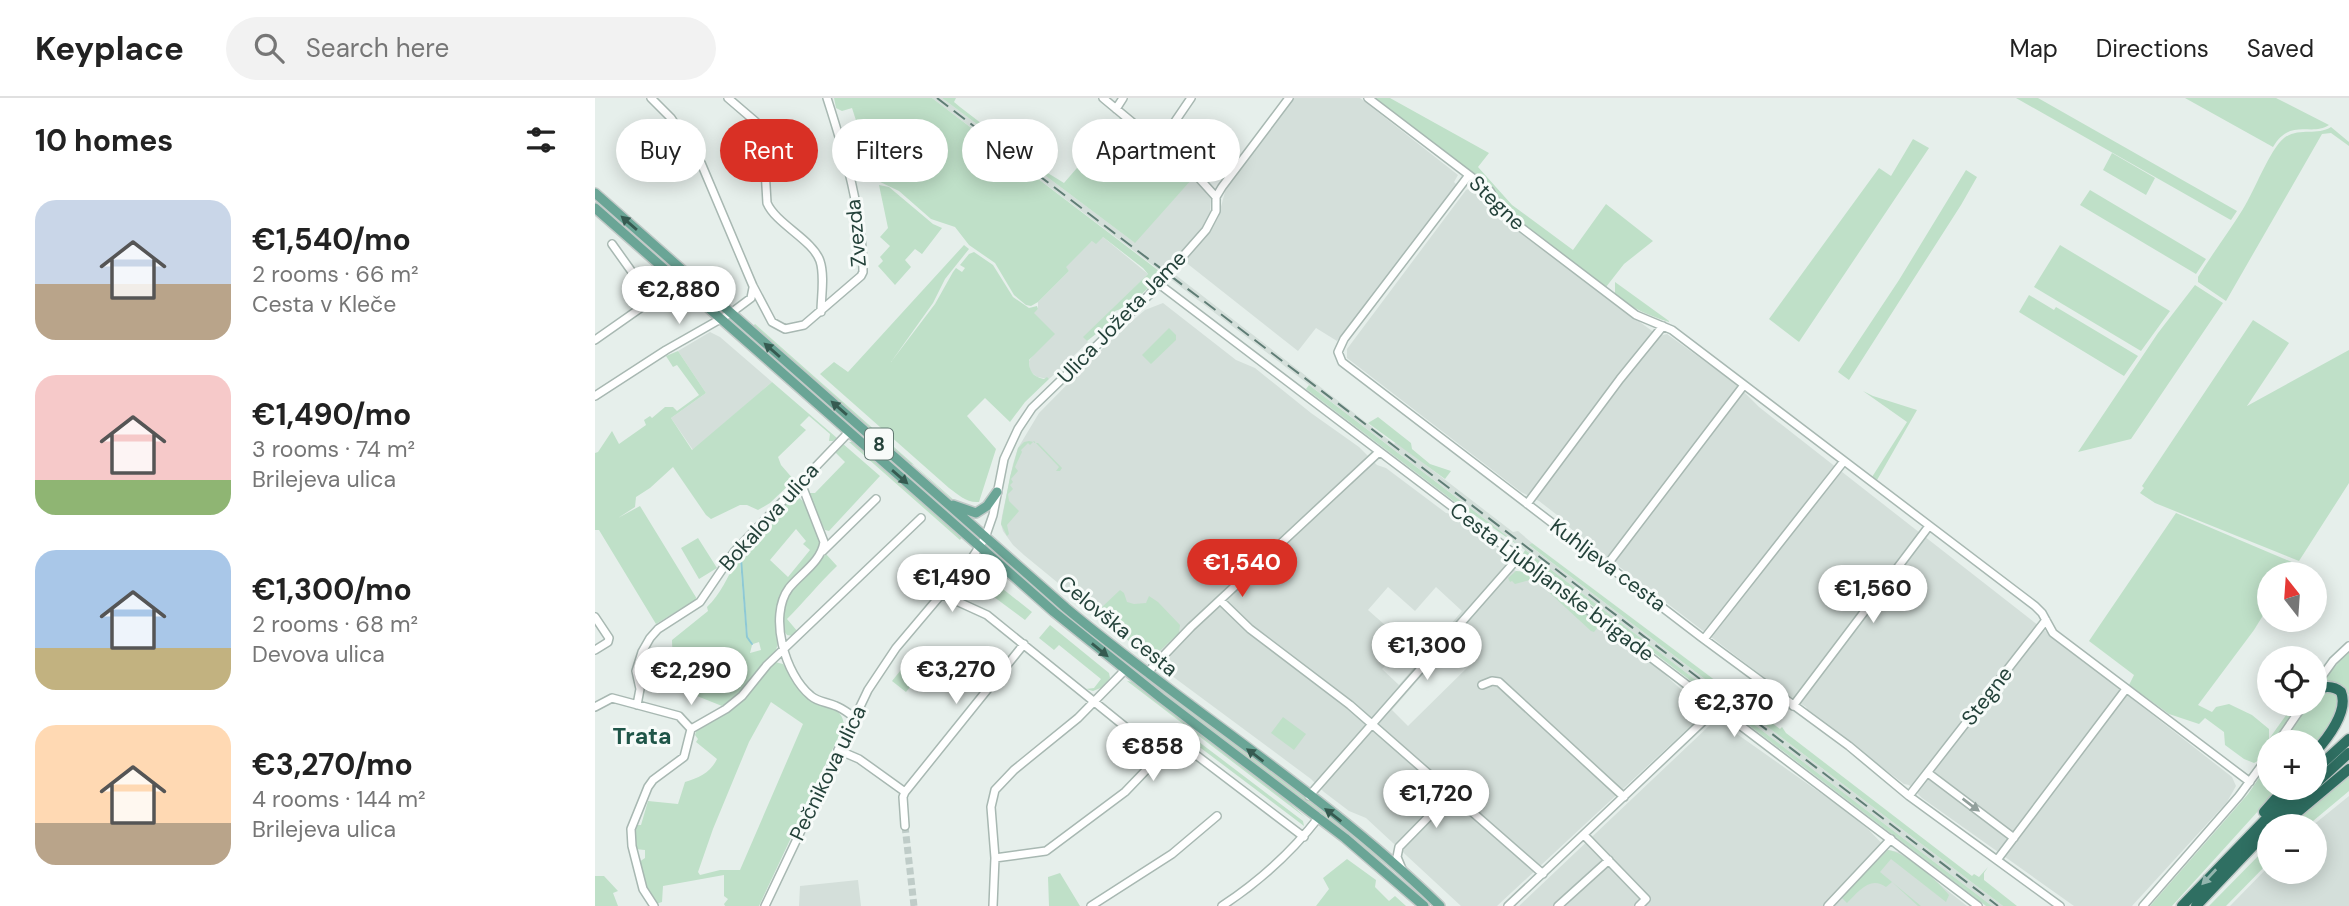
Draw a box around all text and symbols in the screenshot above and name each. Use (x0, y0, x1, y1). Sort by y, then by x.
search box (226, 17, 716, 80)
text: Keyplace (35, 27, 184, 70)
icon: search (250, 29, 288, 67)
text: Search here (306, 31, 449, 65)
text: Map (2010, 33, 2058, 64)
text: Directions (2096, 33, 2209, 64)
text: Saved (2247, 33, 2314, 64)
chip: Buy (616, 119, 706, 182)
chip: Rent (720, 119, 818, 182)
chip: Filters (832, 119, 948, 182)
chip: New (962, 119, 1058, 182)
chip: Apartment (1072, 119, 1240, 182)
text: 10 homes (35, 121, 173, 160)
icon: filters (522, 121, 560, 159)
street label: Stegne (1463, 169, 1531, 237)
street label: Zvezda (839, 198, 873, 268)
one-way arrow (620, 215, 638, 231)
text: €1,540/mo (252, 220, 411, 259)
icon: home (91, 228, 175, 312)
street label: Ulica Jožeta Jame (1051, 244, 1193, 389)
text: 2 rooms · 66 m² (252, 259, 419, 289)
pin: €2,880 (622, 266, 736, 326)
text: €2,880 (638, 274, 720, 304)
text: Cesta v Kleče (252, 289, 396, 319)
one-way arrow (763, 342, 781, 358)
text: €1,490/mo (252, 395, 411, 434)
one-way arrow (830, 400, 848, 416)
icon: home (91, 403, 175, 487)
road number: 8 (865, 428, 893, 460)
text: 3 rooms · 74 m² (252, 434, 415, 464)
street label: Bokalova ulica (713, 457, 825, 577)
text: Brilejeva ulica (252, 464, 396, 494)
one-way arrow (891, 469, 909, 485)
street label: Cesta Ljubljanske brigade (1444, 496, 1660, 668)
street label: Kuhljeva cesta (1544, 512, 1672, 618)
pin: €1,540 (1185, 540, 1299, 599)
text: €1,540 (1203, 547, 1281, 577)
pin: €1,490 (895, 554, 1009, 614)
text: €1,490 (913, 562, 991, 592)
north arrow (2257, 562, 2327, 632)
map controls (2257, 562, 2327, 884)
pin: €1,560 (1816, 566, 1930, 625)
street label: Celovška cesta (1053, 569, 1183, 683)
text: €1,300/mo (252, 570, 412, 609)
text: €1,560 (1834, 573, 1912, 603)
icon: home (91, 578, 175, 662)
text: 2 rooms · 68 m² (252, 609, 418, 639)
pin: €1,300 (1370, 622, 1484, 682)
text: €1,300 (1388, 630, 1466, 660)
text: Devova ulica (252, 639, 385, 669)
one-way arrow (1091, 643, 1109, 658)
pin: €3,270 (899, 646, 1013, 706)
button: locate (2257, 646, 2327, 716)
pin: €2,290 (634, 648, 748, 707)
text: €3,270 (916, 654, 996, 684)
text: €2,290 (650, 655, 732, 685)
street label: Stegne (1955, 661, 2019, 731)
pin: €2,370 (1677, 680, 1791, 739)
text: €2,370 (1694, 687, 1774, 717)
street label: Pečnikova ulica (783, 701, 873, 845)
district label: Trata (613, 721, 671, 751)
pin: €858 (1112, 724, 1194, 783)
button: + (2257, 730, 2327, 800)
text: €858 (1122, 731, 1184, 761)
text: €3,270/mo (252, 745, 413, 784)
one-way arrow (1246, 749, 1264, 763)
icon: home (91, 753, 175, 837)
pin: €1,720 (1379, 770, 1493, 830)
text: €1,720 (1399, 778, 1473, 808)
text: 4 rooms · 144 m² (252, 784, 426, 814)
one-way arrow (1961, 798, 1979, 813)
one-way arrow (1324, 808, 1342, 822)
text: Brilejeva ulica (252, 814, 396, 844)
button: − (2257, 814, 2327, 884)
one-way arrow (2201, 868, 2217, 886)

